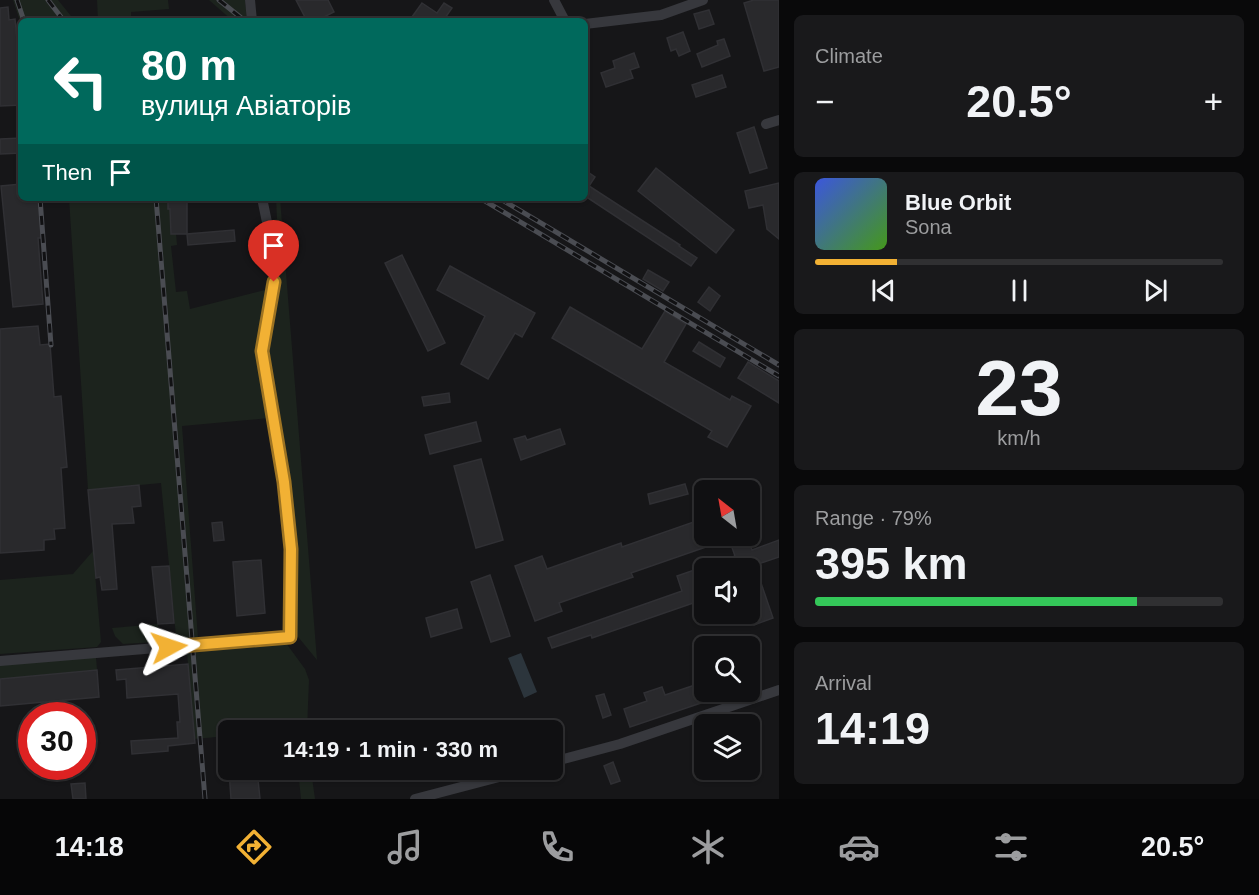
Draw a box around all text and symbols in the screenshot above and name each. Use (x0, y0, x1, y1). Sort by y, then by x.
icon: left (42, 42, 120, 120)
text: 80 m (141, 42, 237, 89)
text: Climate (815, 45, 883, 67)
text: 20.5° (966, 76, 1072, 127)
text: − (815, 83, 834, 120)
text: + (1204, 83, 1223, 120)
text: вулиця Авіаторів (141, 91, 351, 121)
icon: arrive (104, 156, 137, 189)
text: Then (42, 160, 92, 185)
text: Blue Orbit (905, 190, 1011, 215)
text: Sona (905, 216, 952, 238)
pin (248, 220, 299, 282)
icon: arrive (257, 229, 290, 262)
icon: previous (867, 274, 900, 307)
icon: pause (1003, 274, 1036, 307)
icon: next (1139, 274, 1172, 307)
text: 23 (976, 344, 1062, 432)
text: km/h (997, 427, 1041, 449)
north arrow (694, 480, 760, 546)
map controls (694, 480, 760, 780)
text: Range · 79% (815, 507, 932, 529)
text: 395 km (815, 538, 968, 589)
button: sound (694, 558, 760, 624)
position arrow (137, 615, 201, 679)
button: search (694, 636, 760, 702)
text: Arrival (815, 672, 872, 694)
speed limit sign: 30 (18, 702, 96, 780)
text: 14:19 (815, 703, 930, 754)
button: layers (694, 714, 760, 780)
text: 14:19 · 1 min · 330 m (283, 737, 498, 762)
icon: directions (233, 826, 275, 868)
icon: music (384, 826, 426, 868)
icon: phone (536, 826, 578, 868)
icon: climate (687, 826, 729, 868)
icon: car (838, 826, 880, 868)
icon: filters (990, 826, 1032, 868)
text: 14:18 (55, 832, 124, 862)
text: 20.5° (1141, 832, 1204, 862)

